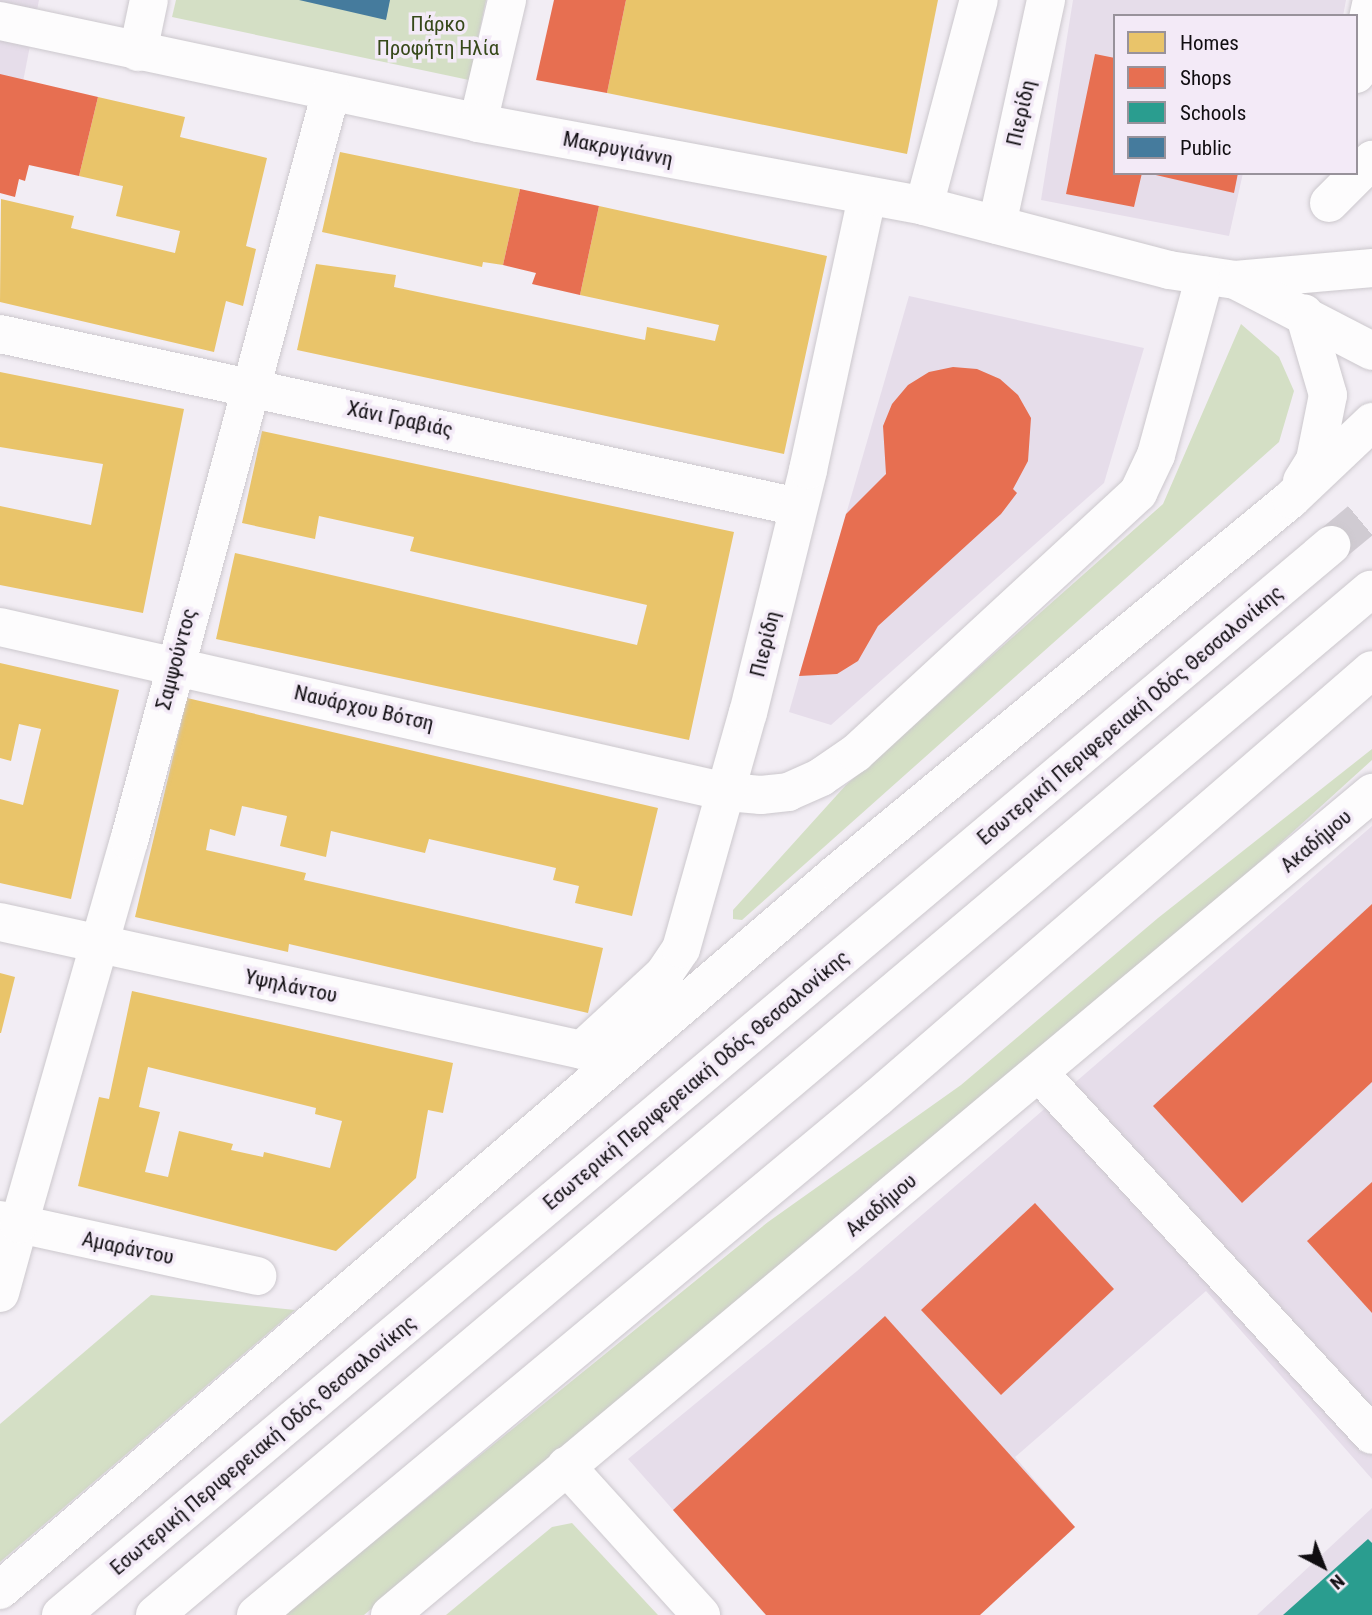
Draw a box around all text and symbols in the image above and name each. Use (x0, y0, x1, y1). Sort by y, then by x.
park label: Πάρκο Προφήτη Ηλία (377, 11, 499, 61)
legend (1113, 14, 1358, 175)
text: Homes (1180, 31, 1239, 55)
text: Shops (1180, 66, 1232, 90)
street label: Πιερίδη (1001, 78, 1041, 148)
text: Schools (1180, 101, 1246, 125)
street label: Μακρυγιάννη (561, 126, 675, 172)
text: Public (1180, 136, 1232, 160)
street label: Χάνι Γραβιάς (345, 396, 455, 442)
street label: Εσωτερική Περιφερειακή Οδός Θεσσαλονίκης (972, 580, 1288, 850)
street label: Σαμψούντος (150, 606, 202, 712)
street label: Πιερίδη (745, 608, 785, 680)
street label: Ναυάρχου Βότση (292, 680, 436, 736)
street label: Ακαδήμου (1275, 804, 1357, 878)
street label: Εσωτερική Περιφερειακή Οδός Θεσσαλονίκης (538, 945, 854, 1215)
street label: Υψηλάντου (243, 964, 339, 1008)
street label: Ακαδήμου (840, 1168, 922, 1242)
street label: Αμαράντου (80, 1226, 176, 1270)
street label: Εσωτερική Περιφερειακή Οδός Θεσσαλονίκης (105, 1310, 421, 1580)
north arrow (1288, 1531, 1358, 1601)
text: N (1325, 1570, 1349, 1594)

